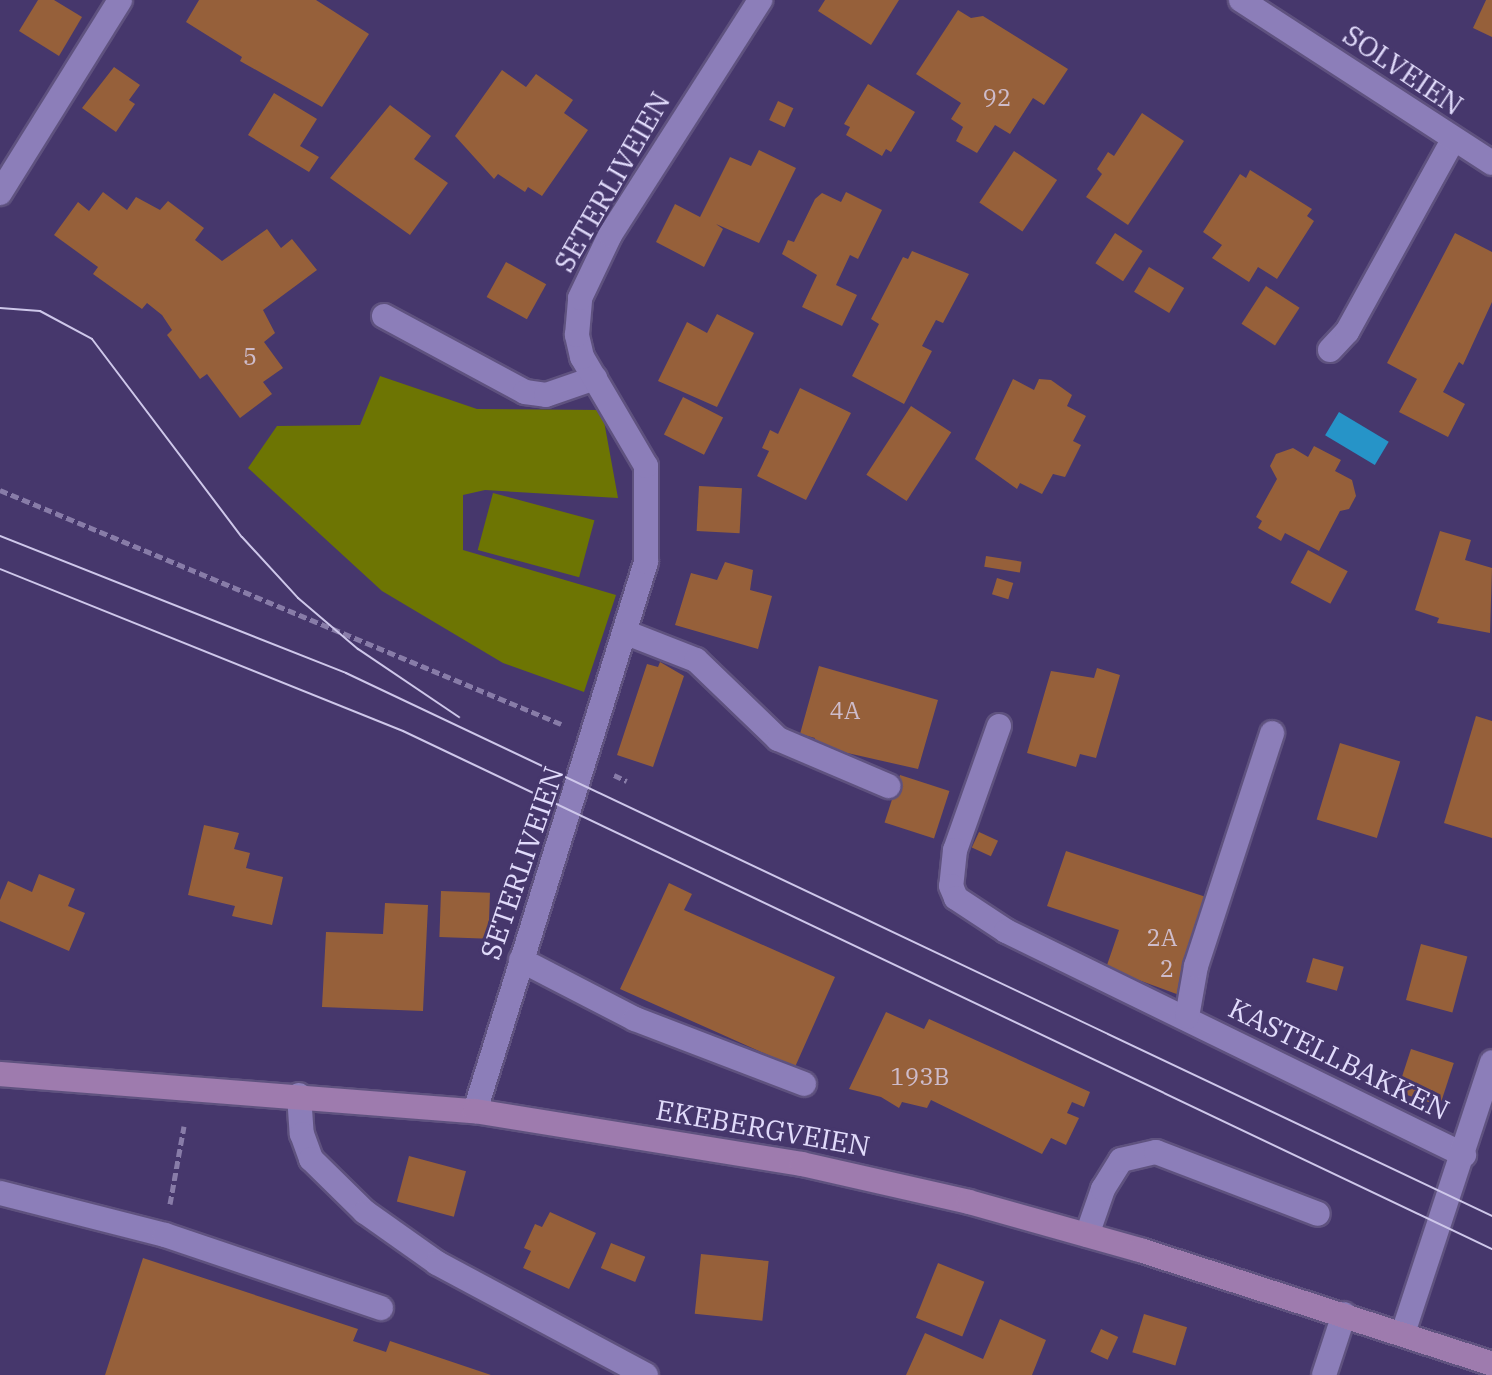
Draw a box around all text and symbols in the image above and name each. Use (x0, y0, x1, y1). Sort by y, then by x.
street label: SOLVEIEN (1337, 18, 1469, 122)
house number: 92 (983, 84, 1011, 112)
street label: SETERLIVEIEN (547, 86, 677, 278)
house number: 5 (243, 343, 257, 371)
house number: 4A (830, 697, 860, 725)
street label: SETERLIVEIEN (473, 762, 571, 964)
house number: 2A (1147, 924, 1177, 952)
house number: 2 (1160, 955, 1174, 983)
street label: KASTELLBAKKEN (1223, 991, 1455, 1127)
house number: 193B (890, 1063, 950, 1091)
street label: EKEBERGVEIEN (653, 1093, 873, 1163)

